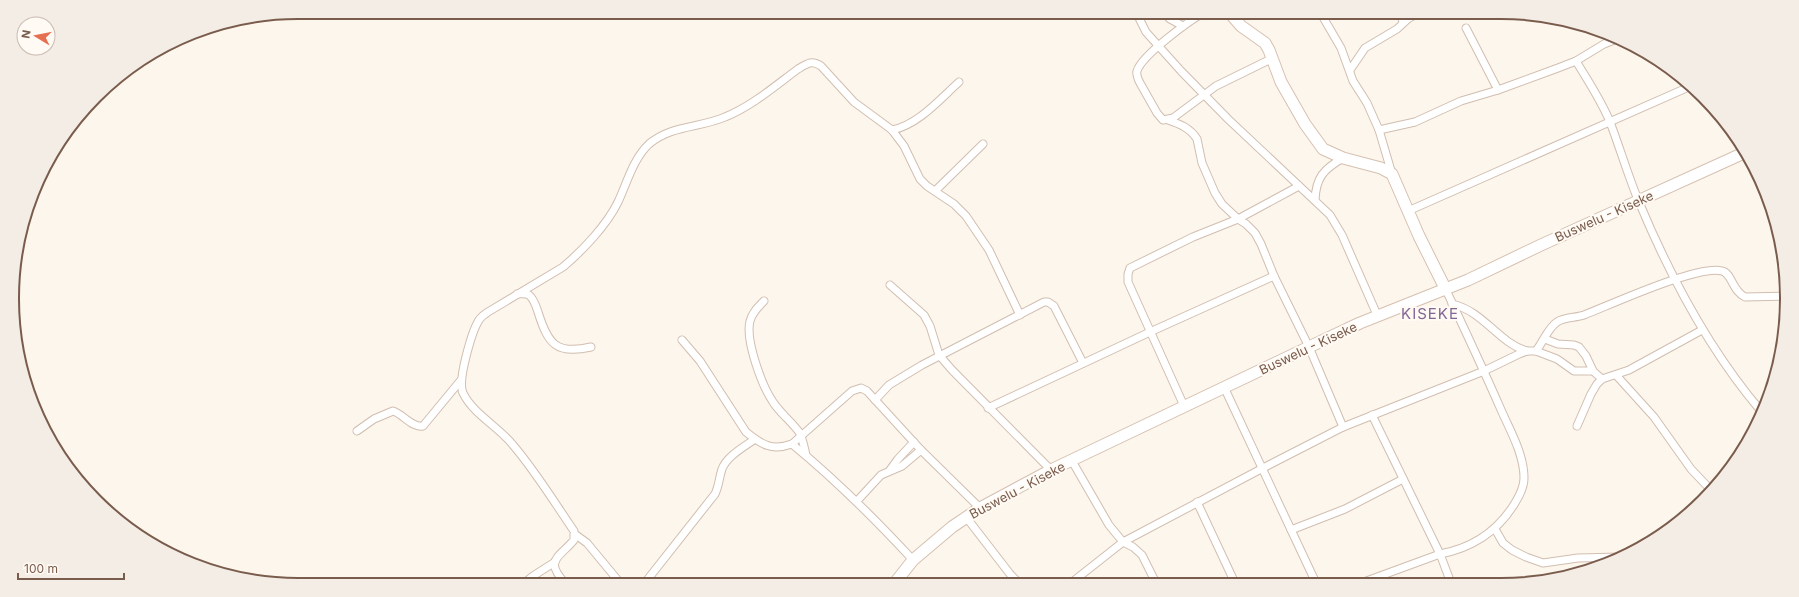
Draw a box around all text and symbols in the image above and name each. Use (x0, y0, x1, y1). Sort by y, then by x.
north arrow (16, 16, 56, 56)
text: N (19, 29, 34, 40)
street label: Buswelu - Kiseke (1552, 187, 1656, 245)
district label: KISEKE (1401, 304, 1459, 323)
street label: Buswelu - Kiseke (1257, 318, 1359, 378)
street label: Buswelu - Kiseke (966, 458, 1068, 522)
scale bar (18, 555, 124, 581)
text: 100 m (24, 561, 58, 576)

